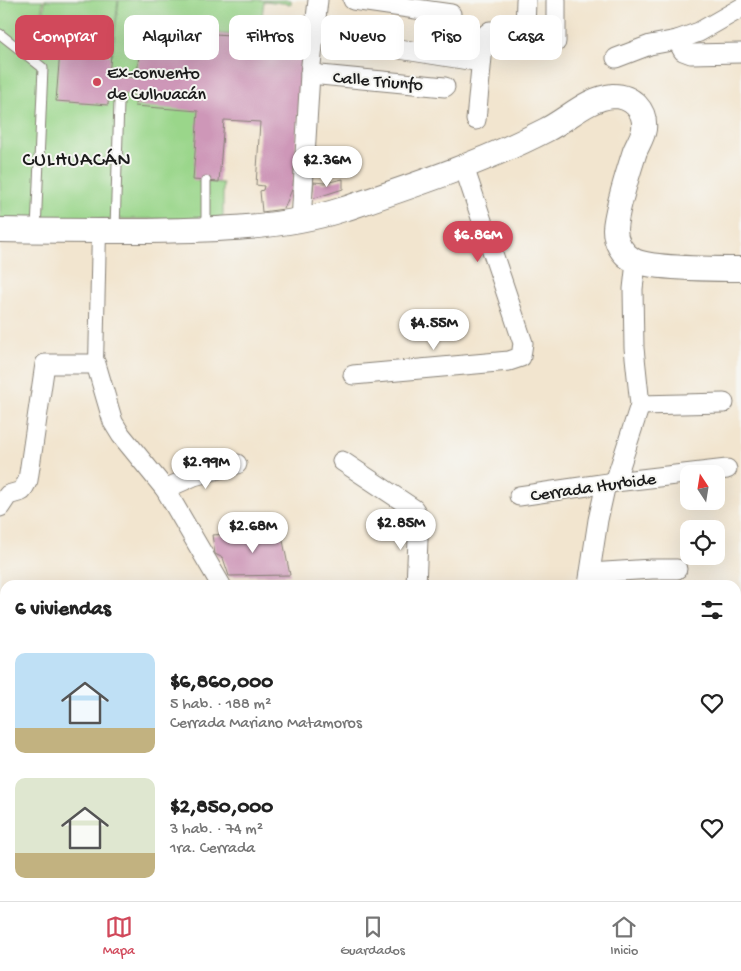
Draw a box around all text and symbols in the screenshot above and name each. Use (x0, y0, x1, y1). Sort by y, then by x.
chip: Comprar (15, 15, 114, 60)
chip: Alquilar (124, 15, 219, 60)
chip: Filtros (229, 15, 311, 60)
chip: Nuevo (321, 15, 404, 60)
chip: Piso (414, 15, 480, 60)
chip: Casa (490, 15, 562, 60)
place label: Ex-convento de Culhuacán (107, 64, 206, 106)
street label: Calle Triunfo (332, 68, 424, 97)
marker: Ex-convento de Culhuacán (91, 76, 103, 88)
pin: $2.36M (286, 146, 368, 188)
district label: CULHUACÁN (22, 148, 132, 173)
text: $2.36M (303, 152, 351, 171)
pin: $6.86M (437, 220, 519, 263)
text: $6.86M (454, 227, 502, 246)
pin: $4.55M (393, 308, 475, 351)
text: $4.55M (410, 315, 458, 334)
pin: $2.99M (165, 448, 247, 490)
text: $2.99M (182, 454, 230, 473)
north arrow (680, 465, 725, 510)
map controls (680, 465, 725, 565)
street label: Cerrada Iturbide (529, 469, 658, 508)
pin: $2.85M (360, 508, 442, 551)
pin: $2.68M (212, 512, 294, 554)
text: $2.85M (377, 515, 425, 534)
text: $2.68M (229, 518, 277, 537)
button: locate (680, 520, 725, 565)
icon: filters (698, 596, 726, 624)
text: 6 viviendas (15, 598, 111, 623)
text: $6,860,000 (170, 671, 273, 696)
icon: home (55, 673, 115, 733)
icon: heart (698, 689, 726, 717)
text: 5 hab. · 188 m² (170, 696, 271, 715)
text: Cerrada Mariano Matamoros (170, 715, 362, 734)
text: $2,850,000 (170, 796, 273, 821)
icon: home (55, 798, 115, 858)
icon: heart (698, 814, 726, 842)
text: 3 hab. · 74 m² (170, 821, 263, 840)
text: 1ra. Cerrada (170, 840, 255, 859)
tab: Mapa (103, 913, 135, 960)
tab: Guardados (340, 913, 405, 960)
tab: Inicio (610, 913, 638, 960)

